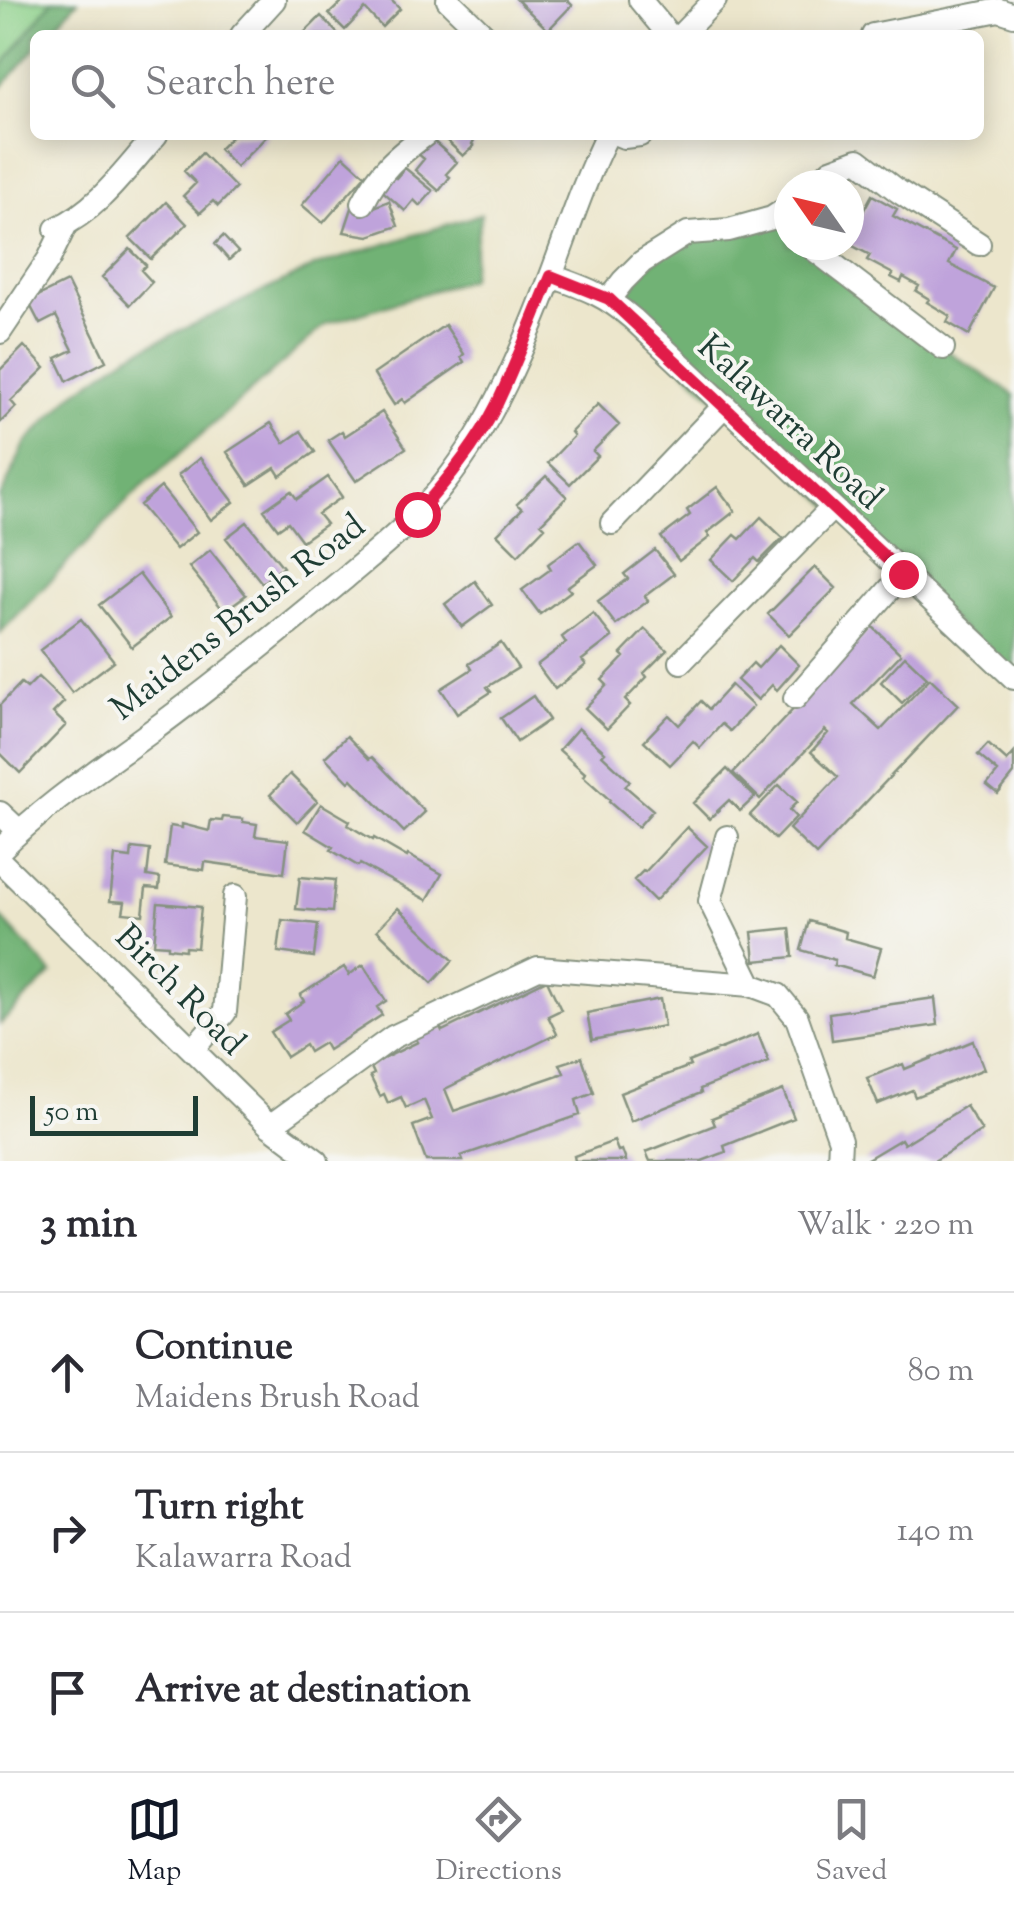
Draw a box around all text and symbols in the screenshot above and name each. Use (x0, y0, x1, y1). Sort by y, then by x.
search box (30, 30, 984, 140)
icon: search (65, 58, 120, 113)
text: Search here (145, 58, 336, 112)
north arrow (774, 170, 864, 260)
street label: Kalawarra Road (684, 324, 893, 523)
route start (395, 492, 441, 538)
street label: Maidens Brush Road (101, 503, 378, 735)
route end (881, 552, 927, 598)
street label: Birch Road (101, 914, 256, 1069)
scale bar (30, 1091, 198, 1136)
text: 50 m (45, 1093, 99, 1133)
text: 3 min (40, 1196, 137, 1256)
text: Walk · 220 m (797, 1203, 974, 1249)
text: Continue (135, 1322, 293, 1376)
icon: ahead (40, 1345, 95, 1400)
text: 80 m (908, 1349, 974, 1395)
text: Maidens Brush Road (135, 1376, 420, 1422)
text: Turn right (135, 1482, 303, 1536)
icon: right (40, 1505, 95, 1560)
text: 140 m (897, 1509, 974, 1555)
text: Kalawarra Road (135, 1536, 352, 1582)
icon: arrive (40, 1665, 95, 1720)
text: Arrive at destination (135, 1665, 471, 1719)
tab: Map (127, 1792, 182, 1892)
tab: Directions (435, 1792, 562, 1892)
tab: Saved (815, 1792, 887, 1892)

